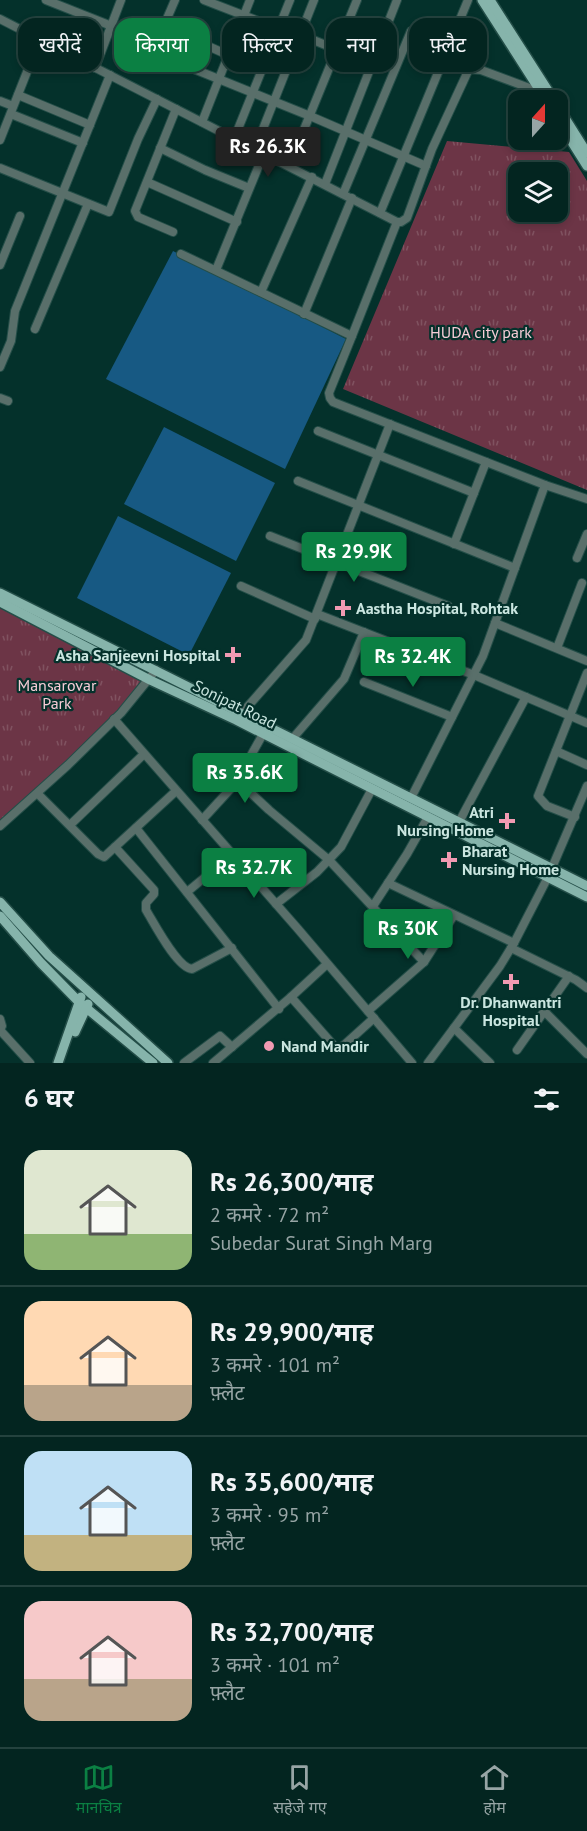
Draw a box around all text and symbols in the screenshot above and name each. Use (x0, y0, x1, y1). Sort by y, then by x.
chip: खरीदें (18, 18, 102, 72)
chip: किराया (114, 18, 210, 72)
chip: फ़िल्टर (222, 18, 314, 72)
chip: नया (326, 18, 397, 72)
chip: फ़्लैट (409, 18, 487, 72)
north arrow (508, 90, 568, 150)
map controls (508, 90, 568, 222)
pin: Rs 26.3K (206, 127, 330, 178)
text: Rs 26.3K (230, 133, 306, 159)
button: layers (508, 162, 568, 222)
park label: HUDA city park (430, 322, 532, 342)
pin: Rs 29.9K (292, 532, 416, 583)
text: Rs 29.9K (316, 538, 392, 564)
place label: Aastha Hospital, Rohtak (356, 598, 518, 618)
marker: Aastha Hospital, Rohtak (334, 599, 352, 617)
pin: Rs 32.4K (351, 637, 475, 688)
text: Rs 32.4K (375, 643, 451, 669)
place label: Asha Sanjeevni Hospital (56, 645, 220, 665)
marker: Asha Sanjeevni Hospital (224, 646, 242, 664)
park label: Mansarovar Park (18, 675, 97, 713)
street label: Sonipat Road (190, 675, 280, 733)
pin: Rs 35.6K (183, 753, 307, 804)
text: Rs 35.6K (207, 759, 283, 785)
place label: Atri Nursing Home (397, 802, 494, 840)
marker: Atri Nursing Home (498, 812, 516, 830)
place label: Bharat Nursing Home (462, 841, 559, 879)
pin: Rs 32.7K (192, 848, 316, 899)
marker: Bharat Nursing Home (440, 851, 458, 869)
text: Rs 32.7K (216, 854, 292, 880)
pin: Rs 30K (359, 909, 457, 960)
text: Rs 30K (378, 915, 438, 941)
marker: Dr. Dhanwantri Hospital (502, 973, 520, 991)
place label: Dr. Dhanwantri Hospital (460, 992, 562, 1030)
place label: Nand Mandir (281, 1036, 369, 1056)
marker: Nand Mandir (262, 1039, 276, 1053)
text: 6 घर (24, 1081, 74, 1114)
icon: filters (530, 1083, 563, 1116)
text: Rs 26,300/माह (210, 1165, 373, 1198)
icon: home (72, 1174, 144, 1246)
text: 2 कमरे · 72 m² (210, 1202, 329, 1228)
text: Subedar Surat Singh Marg (210, 1230, 433, 1256)
text: Rs 29,900/माह (210, 1315, 373, 1348)
icon: home (72, 1325, 144, 1397)
text: 3 कमरे · 101 m² (210, 1352, 340, 1378)
text: फ़्लैट (210, 1380, 245, 1406)
text: Rs 35,600/माह (210, 1465, 373, 1498)
icon: home (72, 1475, 144, 1547)
text: 3 कमरे · 95 m² (210, 1502, 329, 1528)
text: फ़्लैट (210, 1530, 245, 1556)
text: Rs 32,700/माह (210, 1615, 373, 1648)
icon: home (72, 1625, 144, 1697)
text: 3 कमरे · 101 m² (210, 1652, 340, 1678)
text: फ़्लैट (210, 1680, 245, 1706)
tab: मानचित्र (76, 1761, 122, 1820)
tab: सहेजे गए (273, 1761, 327, 1820)
tab: होम (478, 1761, 511, 1820)

